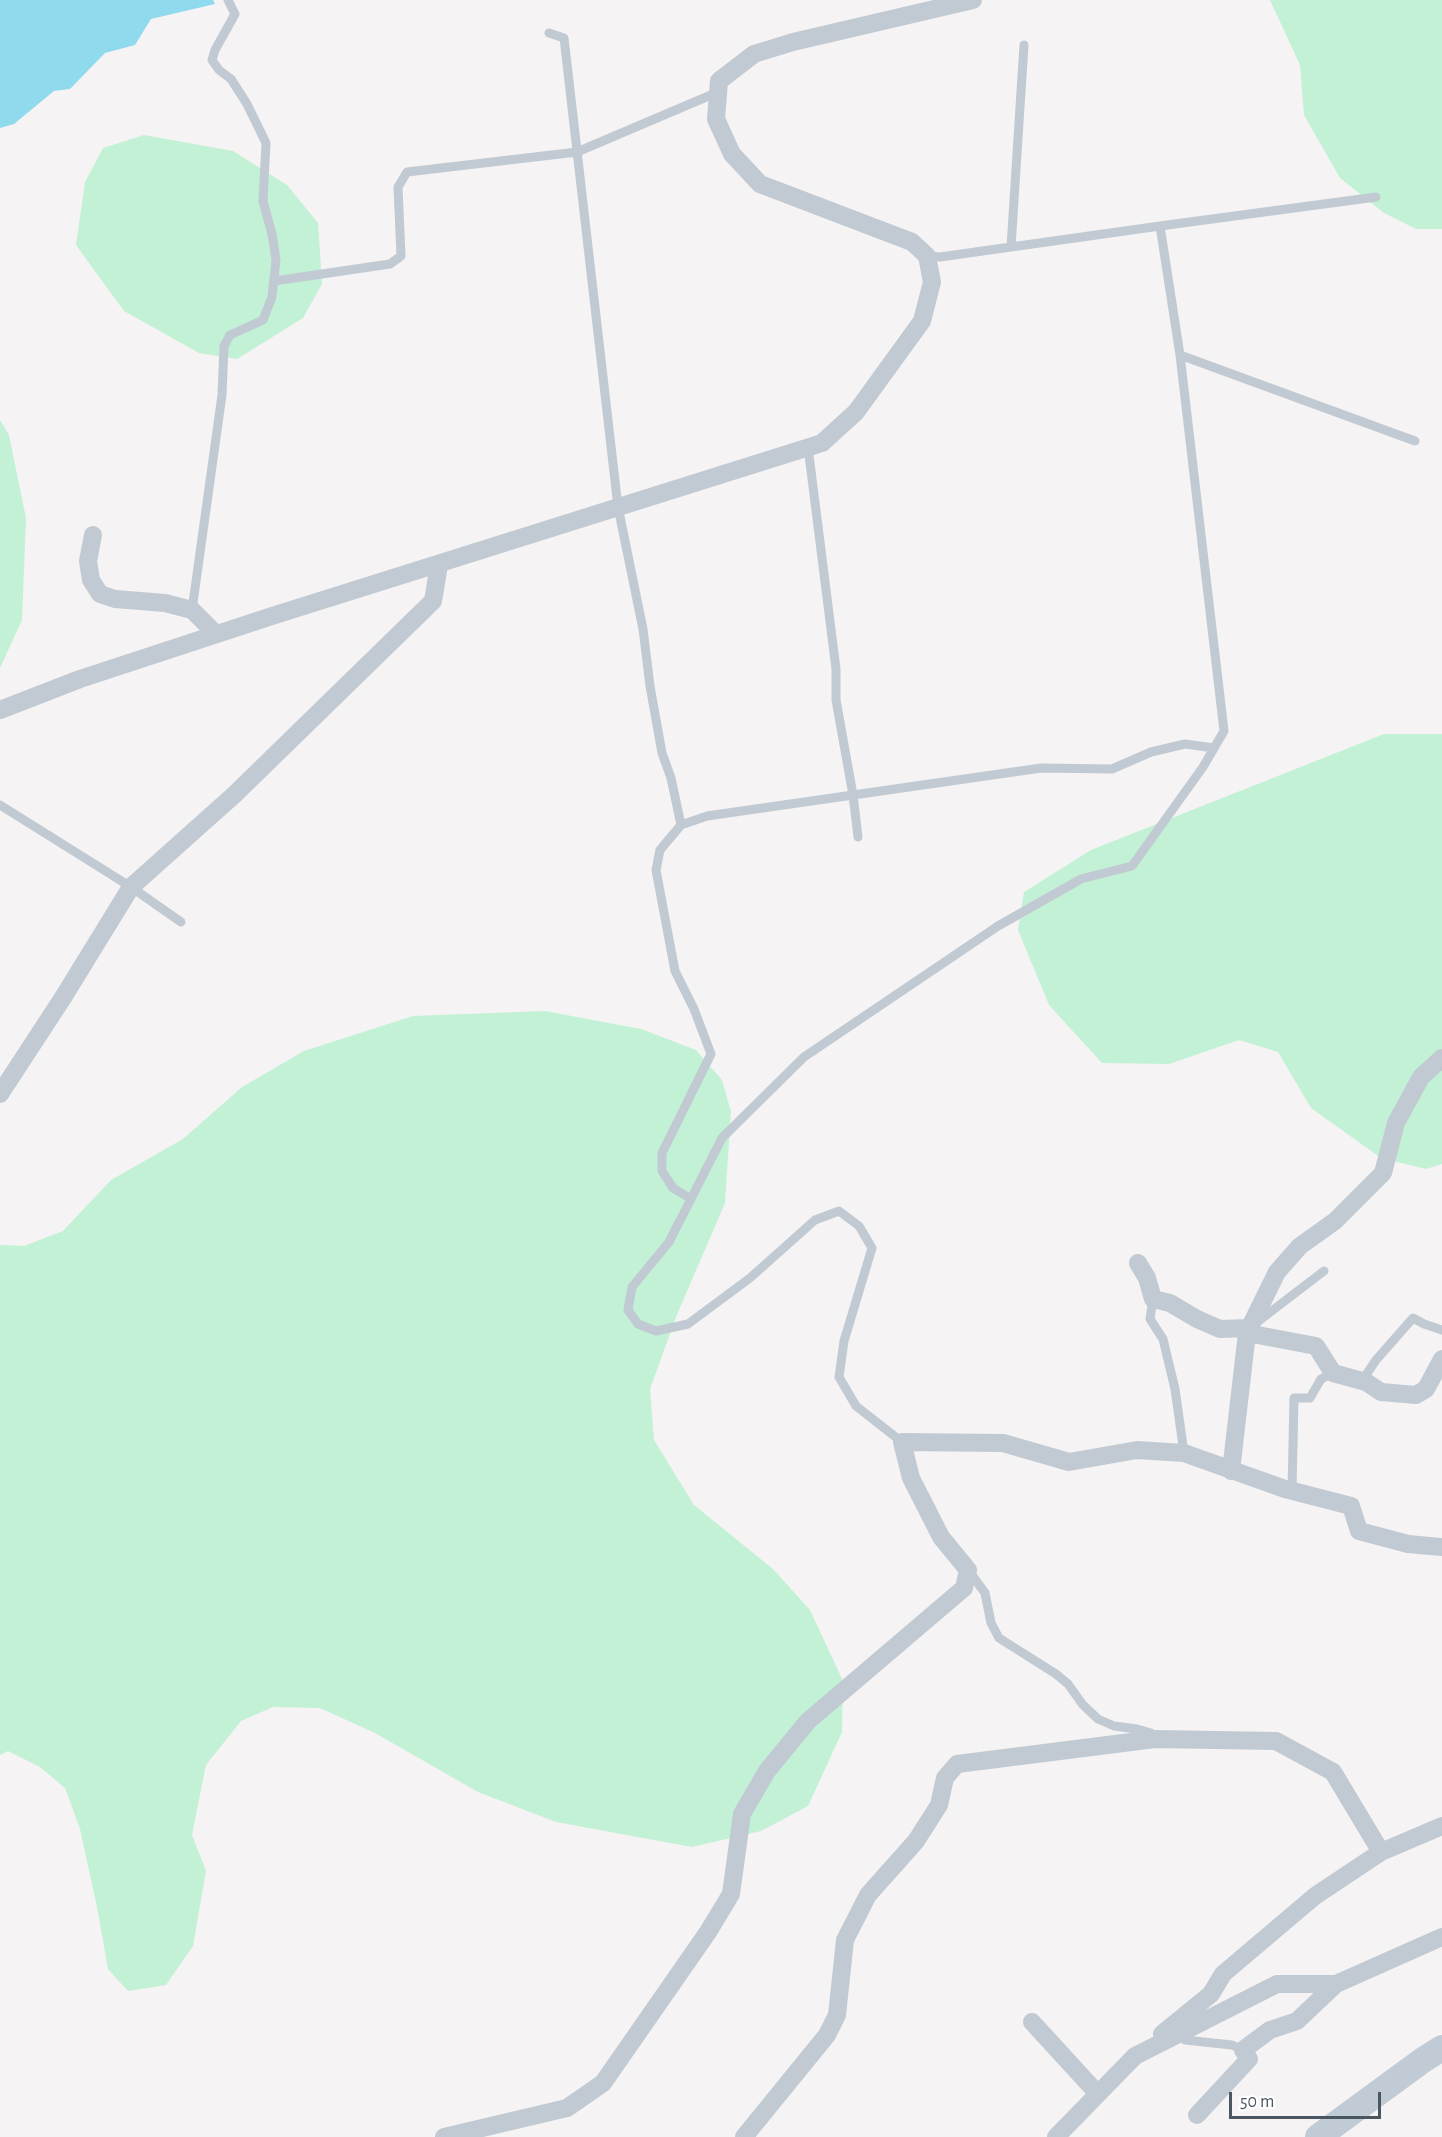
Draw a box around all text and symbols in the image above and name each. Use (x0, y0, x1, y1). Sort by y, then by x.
scale bar (1232, 2080, 1384, 2118)
text: 50 m (1240, 2093, 1274, 2111)

